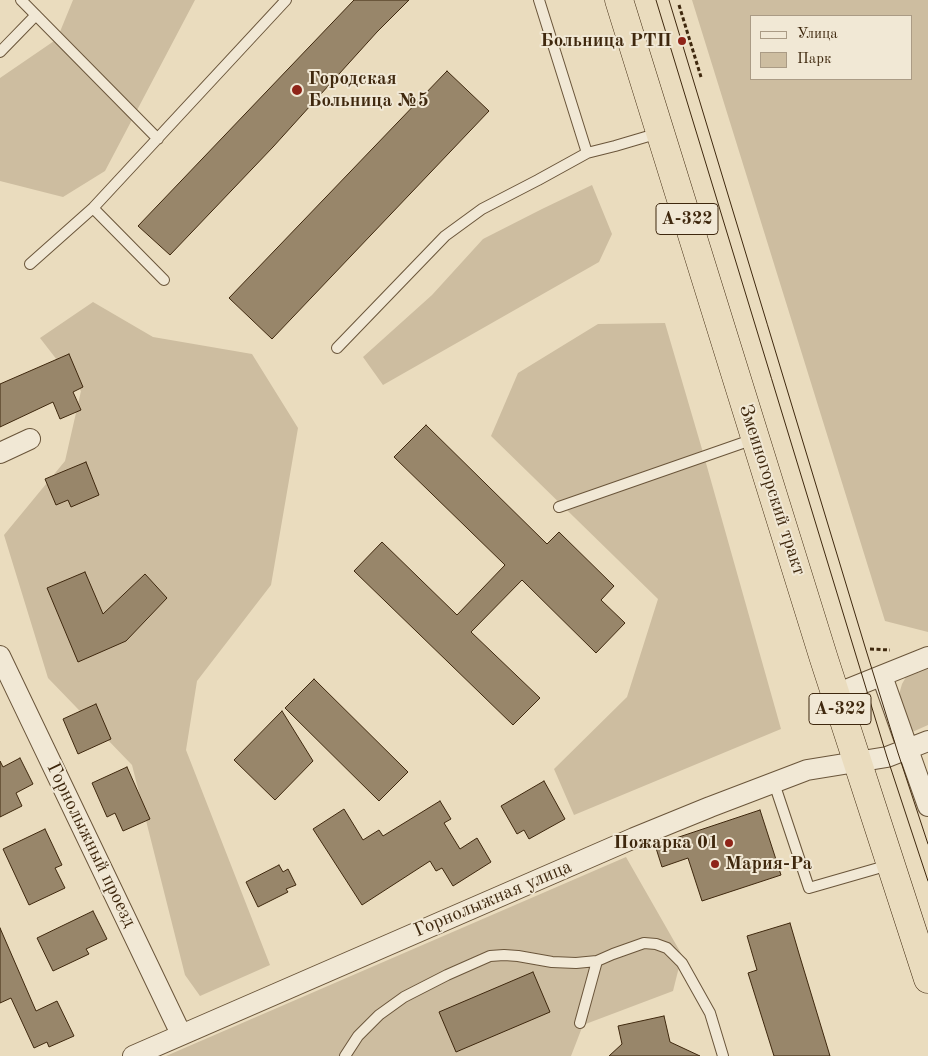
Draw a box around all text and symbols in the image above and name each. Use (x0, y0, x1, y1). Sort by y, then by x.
legend (750, 15, 913, 80)
text: Улица (797, 27, 838, 42)
place label: Больница РТП (540, 30, 672, 52)
marker: Больница РТП (676, 35, 688, 47)
text: Парк (797, 52, 832, 67)
place label: Городская Больница №5 (308, 68, 429, 112)
marker: Городская Больница №5 (290, 83, 304, 97)
road number: А-322 (656, 203, 718, 234)
street label: Змеиногорский тракт (734, 402, 810, 578)
road number: А-322 (809, 694, 871, 724)
street label: Горнолыжный проезд (41, 759, 141, 931)
place label: Пожарка 01 (613, 832, 719, 854)
marker: Пожарка 01 (723, 837, 735, 849)
place label: Мария-Ра (725, 853, 812, 875)
street label: Горнолыжная улица (411, 855, 575, 943)
marker: Мария-Ра (709, 858, 721, 870)

